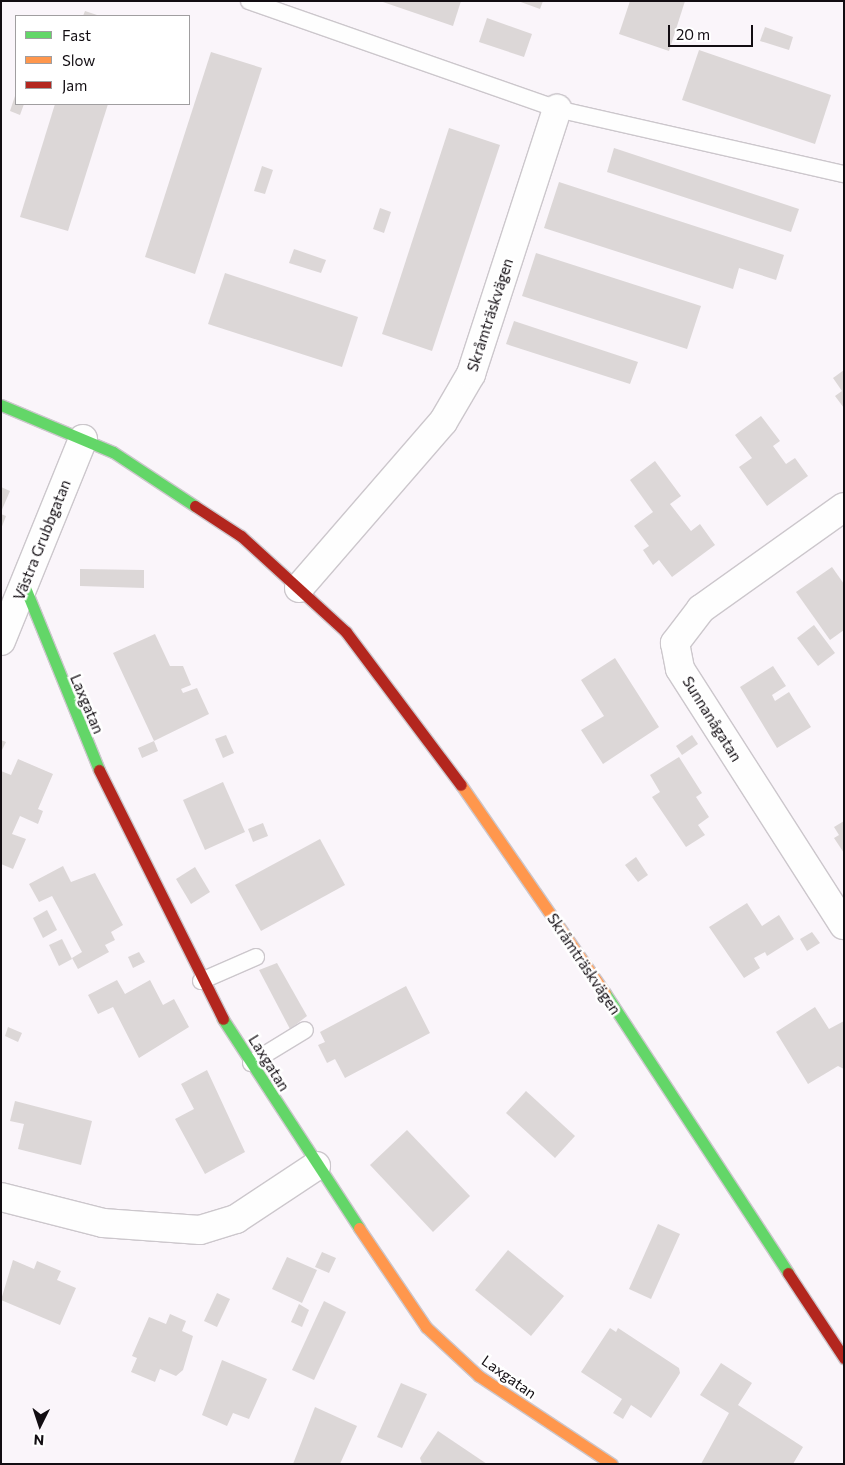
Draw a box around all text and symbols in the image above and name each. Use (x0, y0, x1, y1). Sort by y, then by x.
legend (15, 15, 190, 105)
scale bar (670, 15, 755, 47)
text: 20 m (676, 25, 710, 43)
text: Fast (62, 26, 91, 44)
text: Slow (62, 51, 95, 69)
text: Jam (62, 76, 87, 94)
street label: Skråmträskvägen (463, 256, 517, 374)
street label: Västra Grubbgatan (10, 477, 74, 603)
street label: Laxgatan (66, 672, 108, 736)
street label: Sunnanågatan (679, 673, 745, 765)
street label: Skråmträskvägen (543, 910, 625, 1018)
street label: Laxgatan (245, 1032, 293, 1094)
street label: Laxgatan (478, 1352, 540, 1402)
north arrow (15, 1400, 65, 1450)
text: N (33, 1432, 45, 1449)

